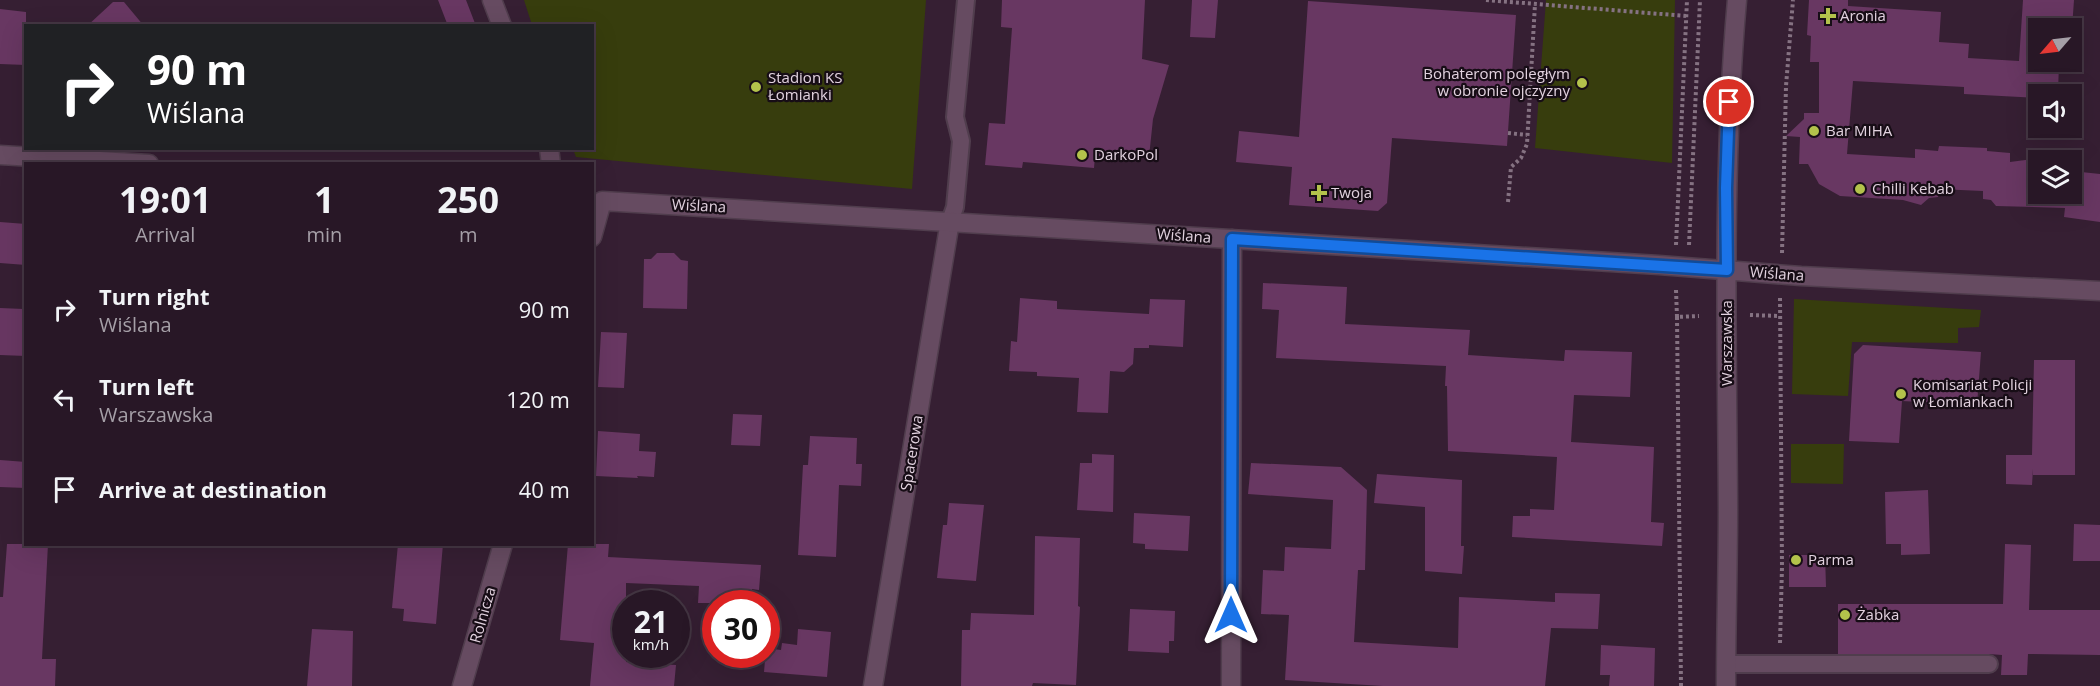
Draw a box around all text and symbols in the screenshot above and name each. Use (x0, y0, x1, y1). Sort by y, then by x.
place label: Aronia (1840, 5, 1886, 25)
marker: Aronia (1821, 9, 1835, 23)
north arrow (2028, 18, 2082, 72)
map controls (2028, 18, 2082, 204)
text: 90 m (147, 40, 247, 97)
icon: right (48, 48, 126, 126)
place label: Bohaterom poległym w obronie ojczyzny (1423, 63, 1570, 100)
place label: Stadion KS Łomianki (768, 67, 842, 104)
marker: Bohaterom poległym w obronie ojczyzny (1575, 76, 1589, 90)
pin (1703, 76, 1754, 127)
marker: Stadion KS Łomianki (749, 80, 763, 94)
button: sound (2028, 84, 2082, 138)
icon: arrive (1712, 85, 1745, 118)
text: Wiślana (147, 94, 245, 131)
place label: Bar MIHA (1826, 120, 1893, 140)
marker: Bar MIHA (1807, 124, 1821, 138)
place label: DarkoPol (1094, 144, 1158, 164)
marker: DarkoPol (1075, 148, 1089, 162)
button: layers (2028, 150, 2082, 204)
text: 19:01 (119, 175, 212, 224)
text: 1 (314, 175, 335, 224)
text: 250 (437, 175, 499, 224)
place label: Chilli Kebab (1872, 178, 1954, 198)
place label: Twoja (1331, 182, 1372, 202)
marker: Chilli Kebab (1853, 182, 1867, 196)
marker: Twoja (1312, 186, 1326, 200)
street label: Wiślana (671, 194, 727, 216)
text: Arrival (135, 221, 195, 248)
text: min (306, 221, 342, 248)
text: m (459, 221, 477, 248)
street label: Wiślana (1156, 223, 1212, 247)
street label: Wiślana (1749, 261, 1805, 285)
text: Turn right (99, 281, 210, 311)
icon: right (48, 293, 81, 326)
text: 90 m (519, 294, 570, 324)
street label: Warszawska (1716, 300, 1736, 386)
text: Wiślana (99, 311, 172, 338)
text: Turn left (99, 371, 194, 401)
place label: Komisariat Policji w Łomiankach (1913, 374, 2032, 411)
icon: left (48, 383, 81, 416)
text: 120 m (506, 384, 570, 414)
marker: Komisariat Policji w Łomiankach (1894, 387, 1908, 401)
text: Warszawska (99, 401, 213, 428)
street label: Spacerowa (895, 414, 927, 492)
icon: arrive (48, 473, 81, 506)
text: Arrive at destination (99, 474, 327, 504)
text: 40 m (519, 474, 570, 504)
place label: Parma (1808, 549, 1854, 569)
marker: Parma (1789, 553, 1803, 567)
position arrow (1199, 583, 1263, 647)
street label: Rolnicza (464, 584, 500, 645)
speed limit sign: 30 (702, 590, 780, 668)
text: 21 (634, 601, 668, 642)
place label: Żabka (1857, 604, 1899, 624)
marker: Żabka (1838, 608, 1852, 622)
text: km/h (633, 634, 669, 654)

